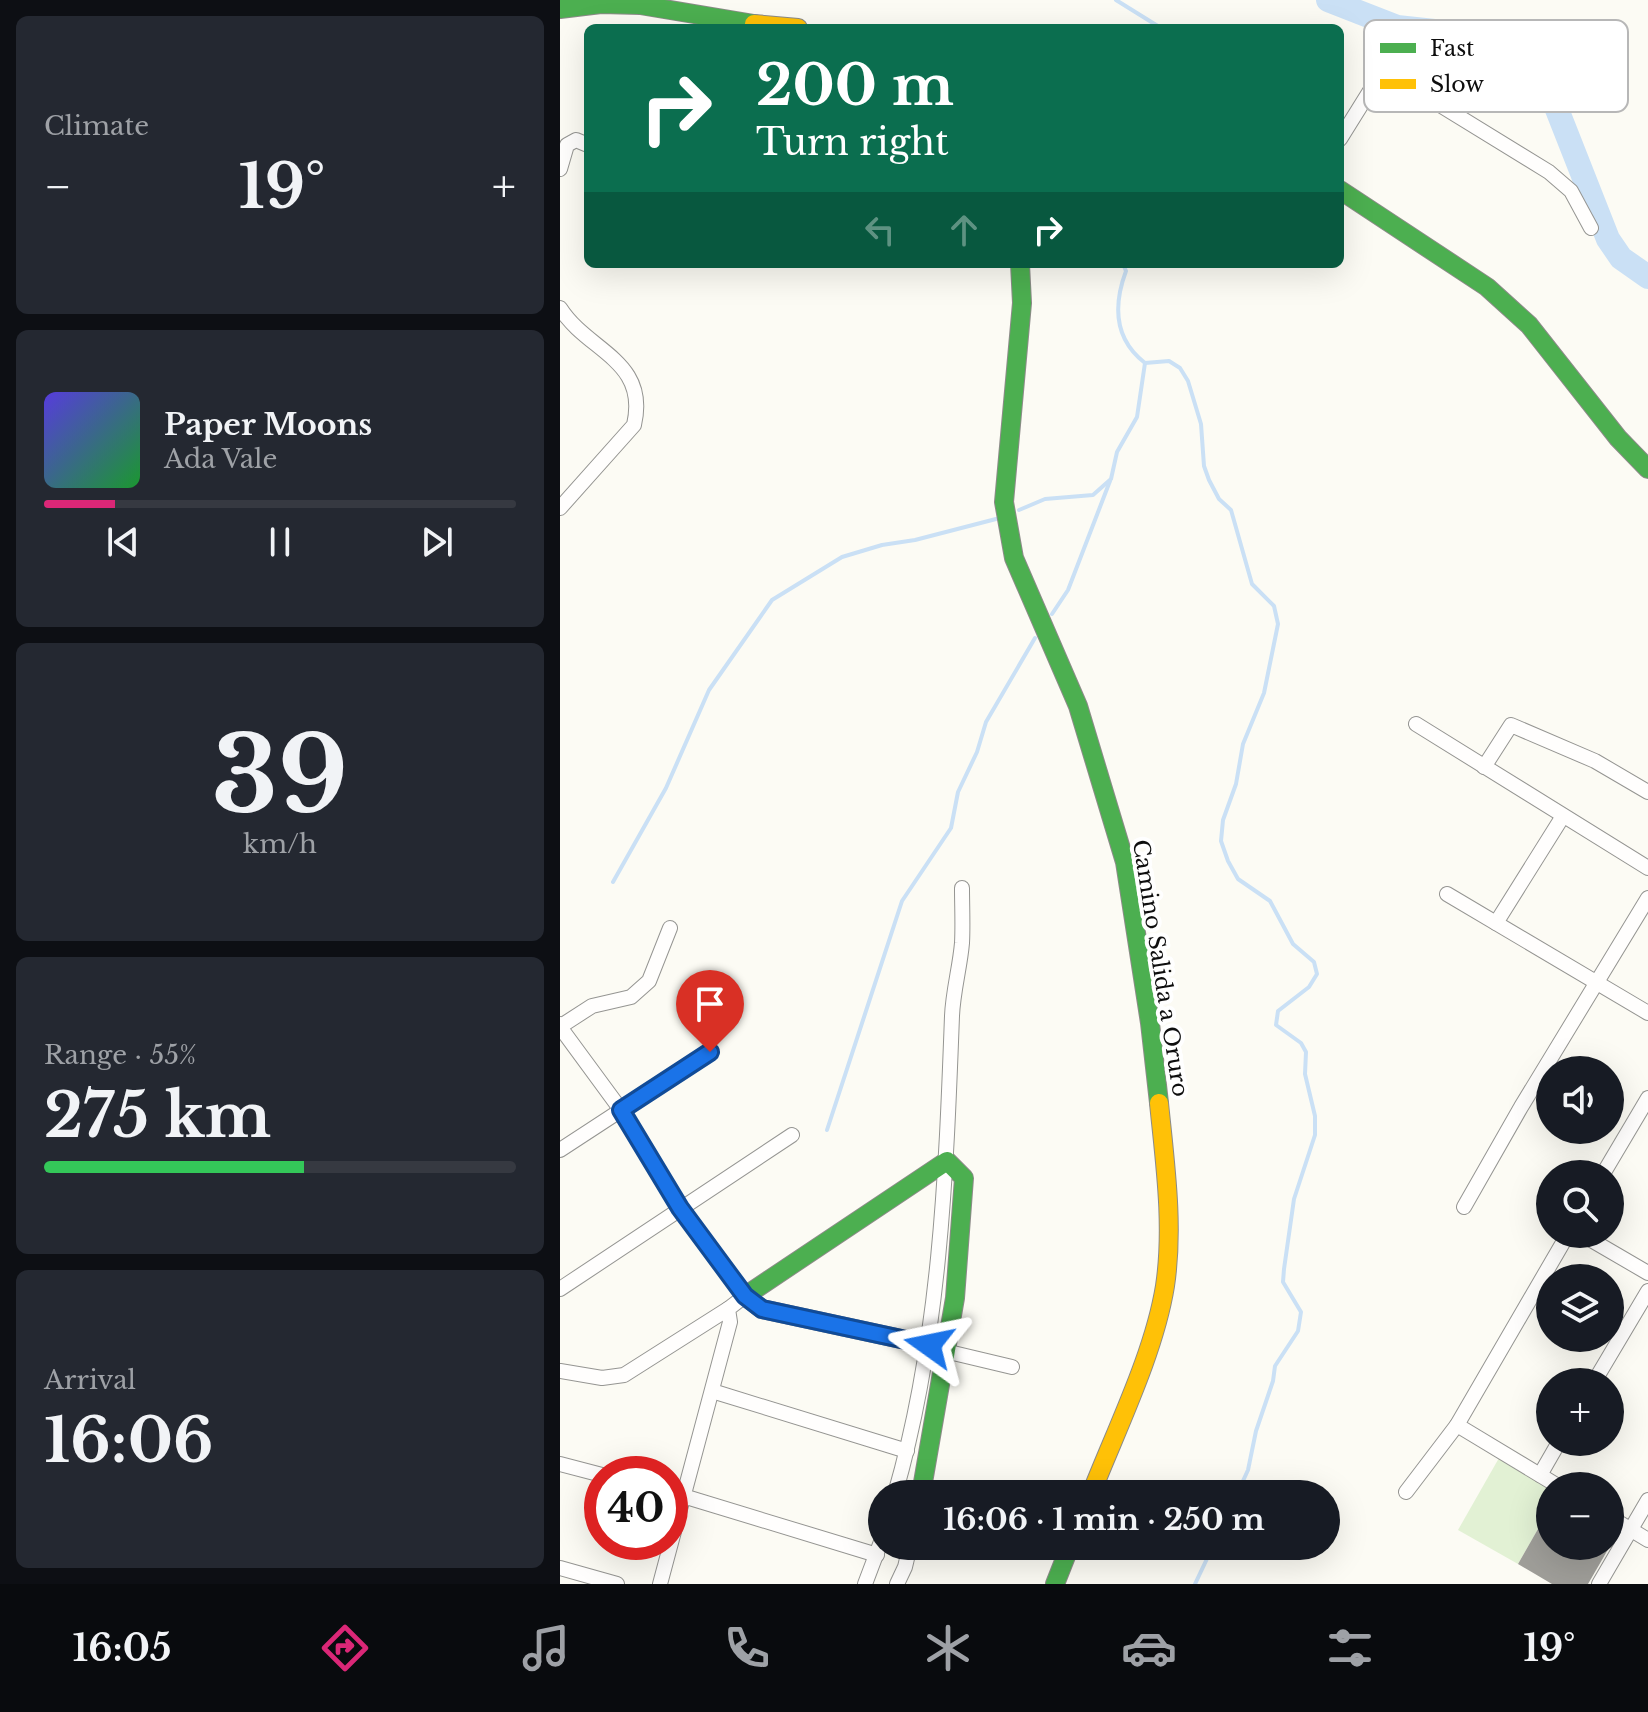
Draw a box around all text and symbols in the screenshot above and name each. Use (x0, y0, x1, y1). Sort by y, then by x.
legend (1364, 20, 1628, 112)
text: Fast (1430, 35, 1475, 62)
text: 200 m (756, 51, 954, 120)
icon: right (624, 56, 728, 160)
text: Slow (1430, 71, 1484, 98)
text: Climate (44, 110, 149, 142)
text: Turn right (756, 120, 949, 165)
text: 19° (239, 150, 325, 224)
text: − (44, 159, 72, 214)
text: + (492, 159, 516, 214)
icon: left (858, 208, 902, 252)
icon: ahead (942, 208, 986, 252)
icon: right (1026, 208, 1070, 252)
text: Paper Moons (164, 406, 372, 443)
text: Ada Vale (164, 443, 277, 475)
icon: previous (101, 520, 145, 564)
icon: pause (258, 520, 302, 564)
icon: next (415, 520, 459, 564)
text: 39 (212, 711, 348, 840)
text: km/h (243, 828, 317, 860)
street label: Camino Salida a Oruro (1127, 838, 1194, 1099)
pin (676, 970, 744, 1052)
icon: arrive (688, 982, 732, 1026)
text: Range · 55% (44, 1039, 196, 1071)
map controls (1536, 1056, 1624, 1560)
button: sound (1536, 1056, 1624, 1144)
text: 275 km (44, 1079, 271, 1153)
button: search (1536, 1160, 1624, 1248)
button: layers (1536, 1264, 1624, 1352)
position arrow (887, 1303, 971, 1387)
text: Arrival (44, 1364, 136, 1396)
button: + (1536, 1368, 1624, 1456)
text: 16:06 (44, 1404, 213, 1478)
speed limit sign: 40 (584, 1456, 688, 1560)
button: − (1536, 1472, 1624, 1560)
text: 16:06 · 1 min · 250 m (943, 1501, 1265, 1538)
icon: directions (317, 1620, 373, 1676)
icon: music (518, 1620, 574, 1676)
icon: phone (719, 1620, 775, 1676)
icon: climate (920, 1620, 976, 1676)
icon: car (1121, 1620, 1177, 1676)
icon: filters (1322, 1620, 1378, 1676)
text: 16:05 (73, 1626, 171, 1671)
text: 19° (1523, 1626, 1575, 1671)

